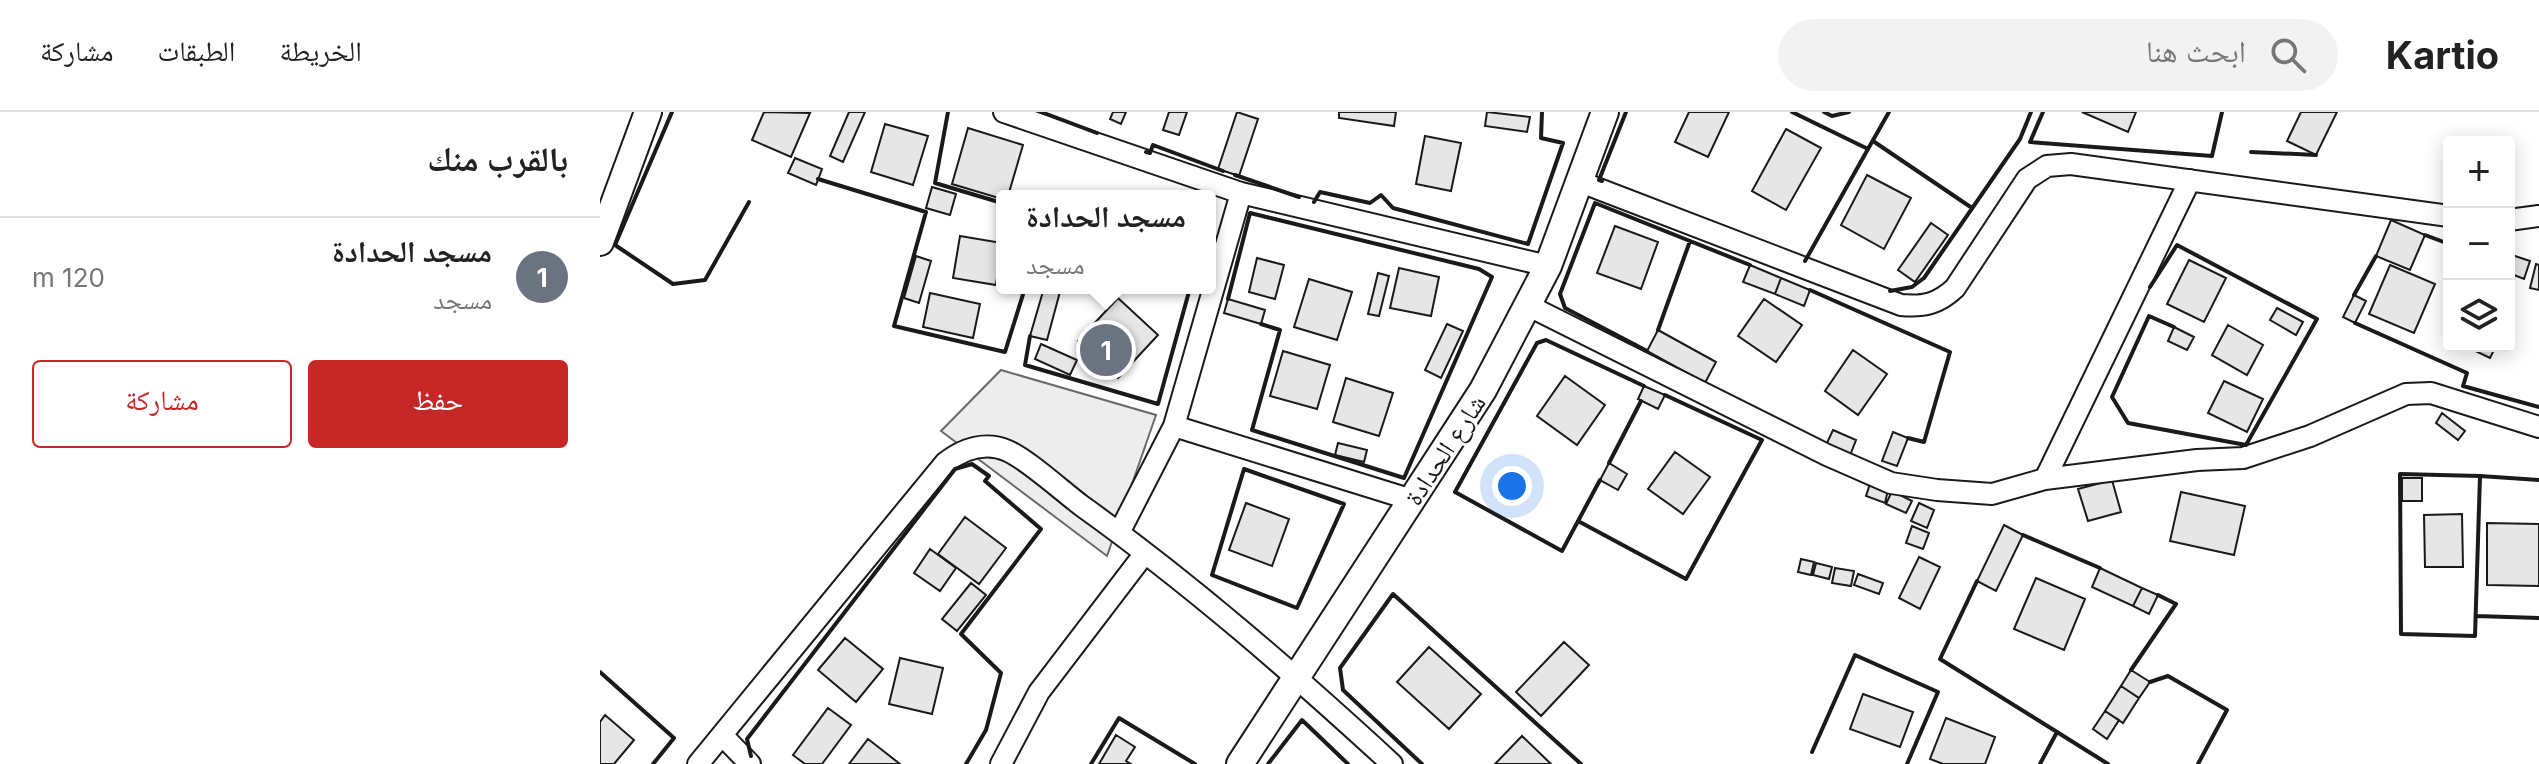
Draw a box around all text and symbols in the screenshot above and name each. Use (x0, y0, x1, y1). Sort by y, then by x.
search box (1778, 19, 2338, 91)
text: Kartio (2386, 32, 2499, 78)
text: ابحث هنا (2146, 33, 2246, 69)
icon: search (2266, 33, 2310, 77)
text: مشاركة (40, 34, 114, 68)
text: الطبقات (158, 34, 235, 68)
text: الخريطة (279, 34, 362, 68)
map controls (2443, 136, 2515, 352)
button: + (2443, 136, 2515, 208)
text: بالقرب منك (427, 138, 568, 179)
popup (996, 190, 1216, 294)
text: مسجد الحدادة (1026, 198, 1186, 234)
button: − (2443, 208, 2515, 280)
text: مسجد الحدادة (332, 233, 492, 269)
text: مسجد (1026, 249, 1085, 280)
text: 120 m (32, 262, 105, 293)
text: 1 (536, 262, 548, 293)
button: layers (2443, 280, 2515, 352)
text: مسجد (433, 284, 492, 315)
pin: 1 (1080, 320, 1132, 380)
button: مشاركة (32, 360, 292, 448)
button: حفظ (308, 360, 568, 448)
street label: شارع الحدادة (1397, 389, 1493, 511)
your location (1492, 466, 1532, 506)

